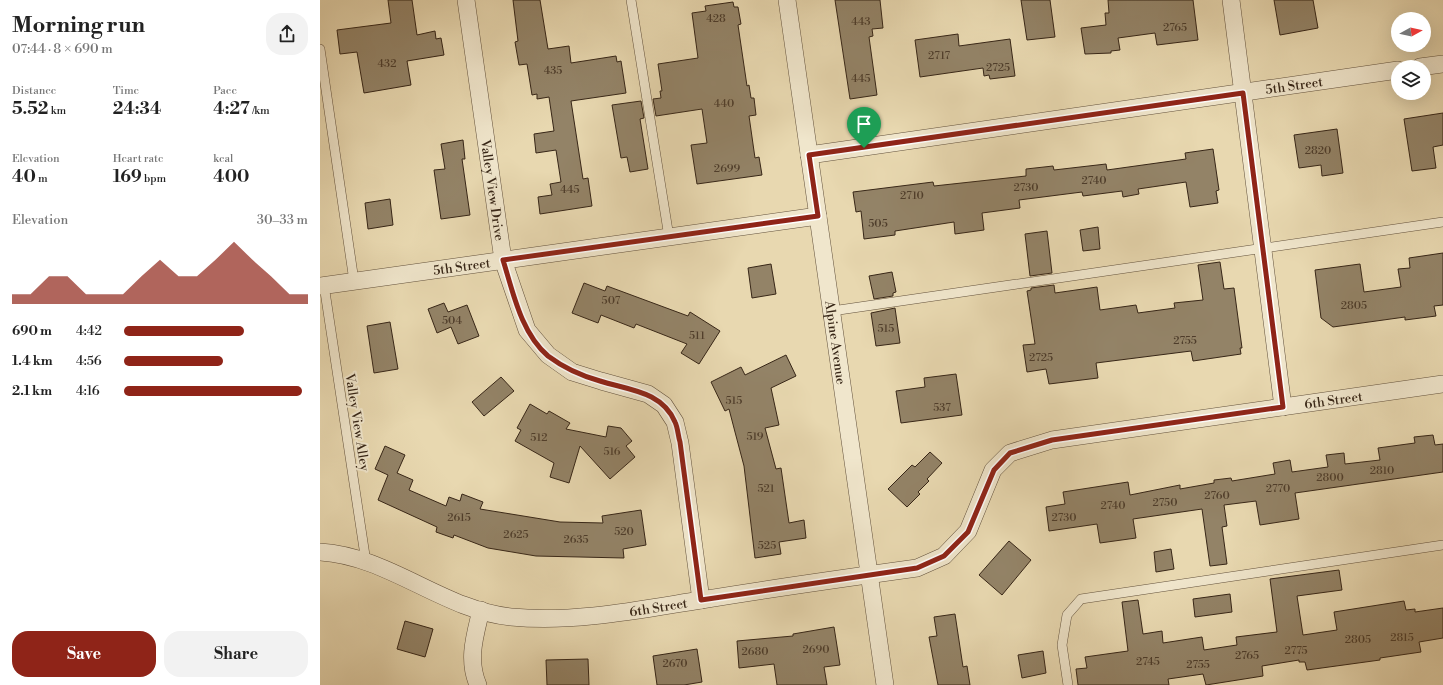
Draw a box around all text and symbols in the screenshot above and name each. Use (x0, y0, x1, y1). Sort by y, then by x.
text: Morning run (12, 12, 145, 39)
house number: 428 (706, 12, 726, 26)
north arrow (1391, 12, 1431, 52)
map controls (1391, 12, 1431, 100)
button: share (266, 13, 308, 55)
house number: 443 (851, 15, 871, 29)
house number: 2765 (1163, 21, 1187, 35)
text: 07:44 · 8 × 690 m (12, 41, 113, 57)
house number: 2717 (928, 49, 950, 63)
house number: 432 (378, 57, 396, 71)
button: layers (1391, 60, 1431, 100)
house number: 2725 (986, 61, 1010, 75)
house number: 435 (544, 64, 562, 78)
house number: 445 (851, 72, 871, 86)
street label: 5th Street (1264, 74, 1324, 98)
text: Distance (12, 84, 56, 98)
text: Time (113, 84, 139, 98)
text: Pace (213, 84, 237, 98)
house number: 440 (714, 97, 734, 111)
text: 5.52 (12, 98, 48, 120)
text: 24:34 (113, 98, 161, 120)
text: 4:27 (213, 98, 250, 120)
text: km (48, 104, 66, 118)
text: /km (250, 104, 270, 118)
pin (847, 107, 881, 148)
icon: arrive (853, 113, 875, 135)
street label: Valley View Drive (477, 138, 507, 242)
house number: 2820 (1305, 144, 1331, 158)
text: Elevation (12, 152, 60, 166)
text: Heart rate (113, 152, 163, 166)
text: kcal (213, 152, 233, 166)
house number: 2699 (714, 162, 740, 176)
text: 40 (12, 166, 36, 188)
text: 169 (113, 166, 142, 188)
text: 400 (213, 166, 249, 188)
text: m (36, 172, 48, 186)
text: bpm (142, 172, 166, 186)
house number: 2740 (1082, 174, 1107, 188)
house number: 2730 (1013, 181, 1039, 195)
house number: 445 (560, 183, 580, 197)
house number: 2710 (900, 189, 924, 203)
text: Elevation (12, 212, 68, 228)
text: 30–33 m (257, 212, 308, 228)
house number: 505 (868, 217, 888, 231)
street label: 5th Street (432, 255, 492, 279)
house number: 507 (602, 294, 621, 308)
street label: Alpine Avenue (821, 299, 849, 386)
house number: 2805 (1341, 299, 1367, 313)
house number: 504 (442, 314, 462, 328)
house number: 515 (878, 322, 894, 336)
text: 690 m (12, 323, 52, 339)
text: 4:42 (76, 323, 102, 339)
house number: 511 (689, 329, 705, 343)
house number: 2755 (1173, 334, 1197, 348)
house number: 2725 (1029, 351, 1053, 365)
text: 1.4 km (12, 353, 53, 369)
text: 4:56 (76, 353, 102, 369)
street label: Valley View Alley (341, 371, 373, 473)
text: 2.1 km (12, 383, 52, 399)
text: 4:16 (76, 383, 100, 399)
street label: 6th Street (1303, 389, 1364, 413)
house number: 515 (726, 394, 742, 408)
house number: 537 (933, 401, 951, 415)
house number: 519 (746, 430, 764, 444)
house number: 512 (530, 431, 548, 445)
house number: 516 (603, 445, 621, 459)
house number: 2810 (1370, 464, 1394, 478)
house number: 2800 (1316, 471, 1344, 485)
house number: 521 (757, 482, 775, 496)
house number: 2770 (1266, 482, 1290, 496)
house number: 2760 (1204, 489, 1230, 503)
house number: 2750 (1153, 496, 1177, 510)
house number: 2740 (1101, 499, 1126, 513)
house number: 2615 (447, 511, 471, 525)
house number: 2730 (1051, 511, 1077, 525)
house number: 520 (614, 525, 634, 539)
house number: 2625 (503, 528, 529, 542)
house number: 2635 (563, 533, 589, 547)
house number: 525 (758, 539, 776, 553)
street label: 6th Street (628, 595, 689, 620)
button: Save (12, 631, 156, 677)
button: Share (164, 631, 308, 677)
house number: 2815 (1390, 631, 1414, 645)
house number: 2805 (1345, 633, 1371, 647)
house number: 2690 (803, 643, 829, 657)
house number: 2775 (1284, 644, 1308, 658)
house number: 2680 (742, 645, 768, 659)
house number: 2765 (1235, 649, 1259, 663)
house number: 2745 (1136, 655, 1160, 669)
house number: 2670 (663, 657, 687, 671)
house number: 2755 (1186, 658, 1210, 672)

